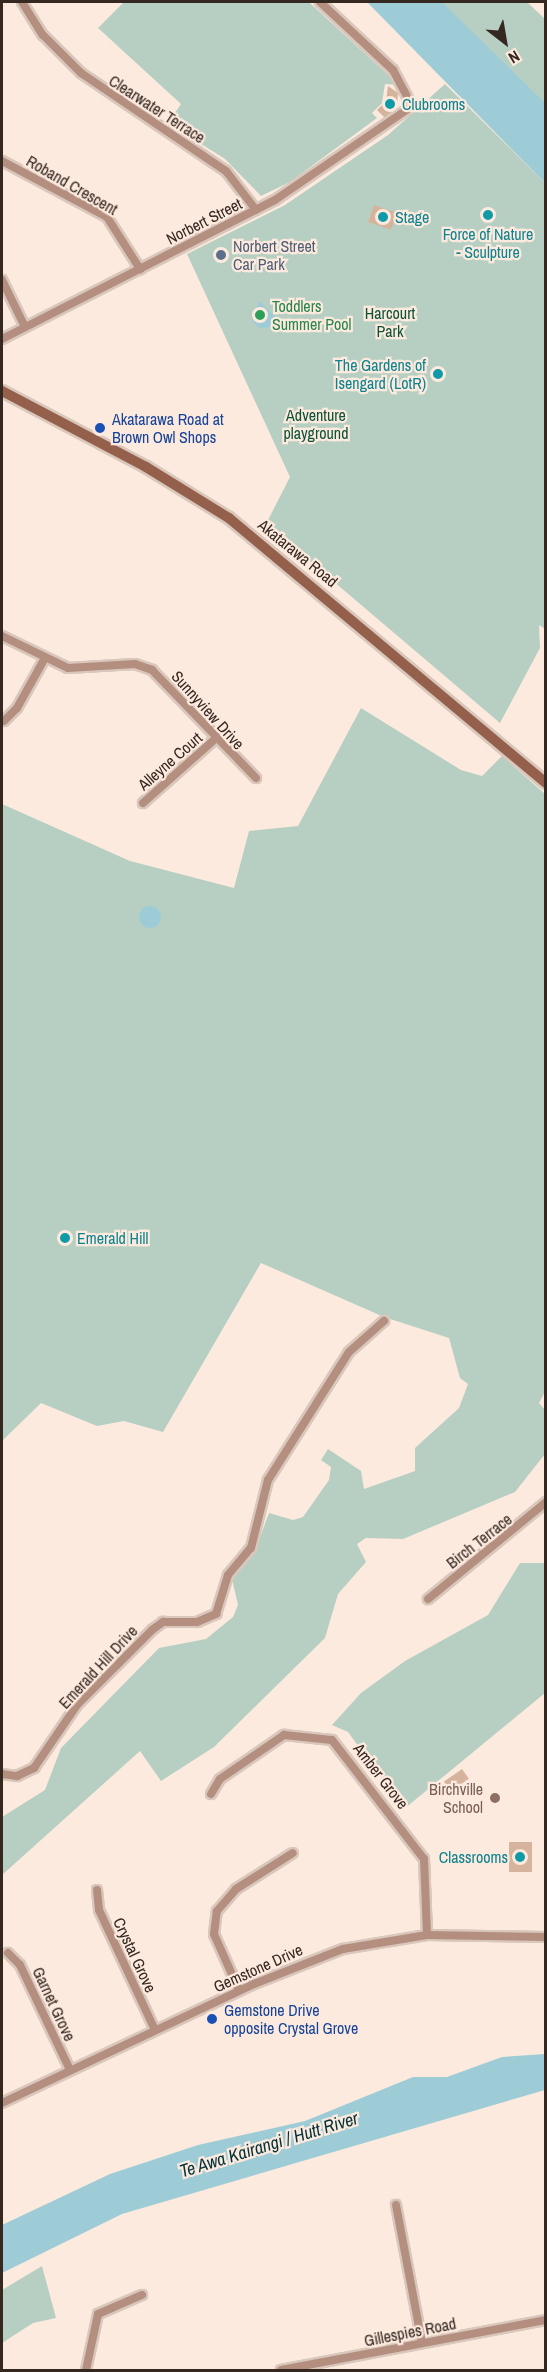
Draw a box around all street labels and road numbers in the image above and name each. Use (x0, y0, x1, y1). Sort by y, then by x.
street label: Clearwater Terrace (105, 71, 209, 147)
street label: Roband Crescent (23, 151, 121, 219)
street label: Norbert Street (163, 194, 245, 248)
street label: Akatarawa Road (254, 515, 342, 591)
street label: Sunnyview Drive (168, 667, 248, 753)
street label: Alleyne Court (134, 728, 206, 794)
street label: Birch Terrace (442, 1509, 516, 1573)
street label: Emerald Hill Drive (55, 1622, 141, 1712)
street label: Amber Grove (349, 1739, 413, 1813)
street label: Crystal Grove (109, 1915, 161, 1995)
street label: Gemstone Drive (210, 1940, 306, 1996)
street label: Garnet Grove (29, 1964, 79, 2044)
street label: Gillespies Road (362, 2314, 458, 2350)

